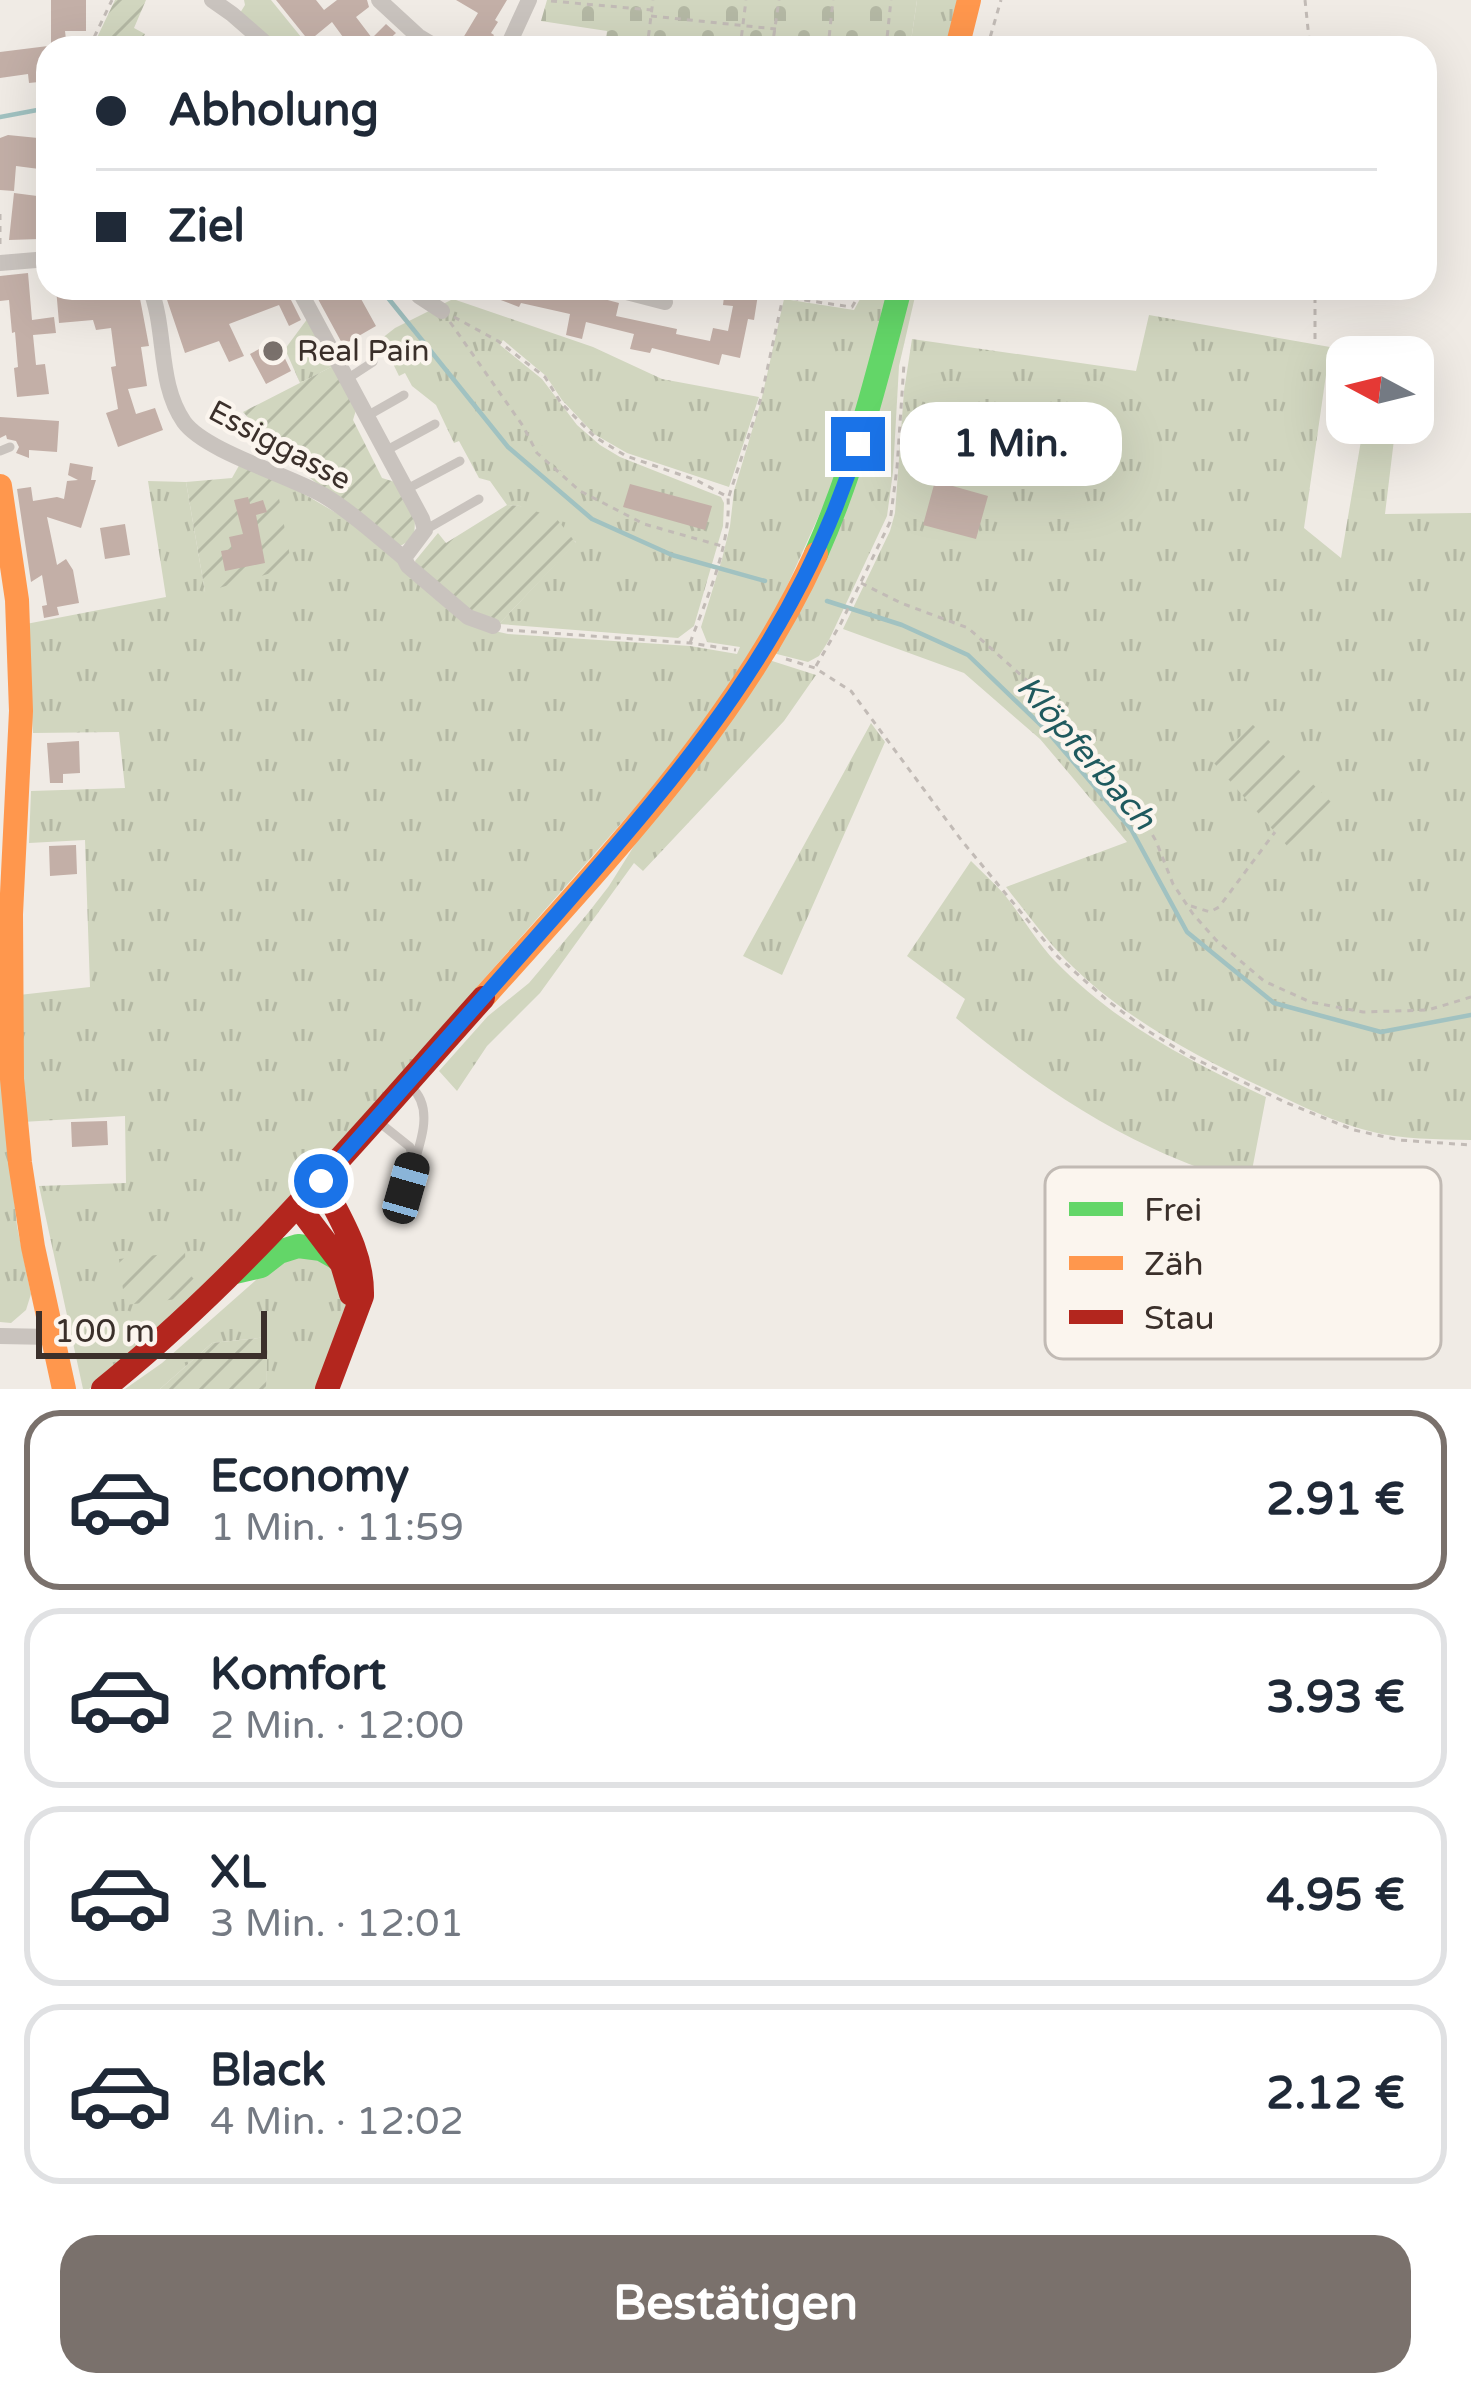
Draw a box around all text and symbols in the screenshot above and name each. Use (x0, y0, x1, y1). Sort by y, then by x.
text: Abholung (168, 84, 379, 138)
text: Ziel (168, 200, 245, 254)
place label: Real Pain (297, 333, 429, 370)
north arrow (1326, 336, 1434, 444)
map controls (1326, 336, 1434, 444)
marker: Real Pain (260, 338, 286, 364)
street label: Essiggasse (202, 393, 357, 498)
callout: 1 Min. (900, 402, 1122, 486)
route end (831, 417, 885, 471)
text: 1 Min. (953, 420, 1069, 467)
water label: Klöpferbach (1008, 668, 1164, 839)
car (379, 1148, 433, 1228)
route start (294, 1154, 348, 1208)
legend (1045, 1167, 1441, 1359)
text: Frei (1144, 1191, 1202, 1230)
text: Zäh (1144, 1245, 1204, 1284)
text: Stau (1144, 1299, 1215, 1338)
scale bar (36, 1305, 267, 1358)
text: 100 m (54, 1312, 155, 1351)
icon: car (66, 1446, 174, 1554)
text: Economy (210, 1450, 409, 1504)
text: 2.91 € (1266, 1473, 1405, 1527)
text: 1 Min. · 11:59 (210, 1504, 464, 1551)
icon: car (66, 1644, 174, 1752)
text: Komfort (210, 1648, 386, 1702)
text: 3.93 € (1266, 1671, 1405, 1725)
text: 2 Min. · 12:00 (210, 1702, 464, 1749)
icon: car (66, 1842, 174, 1950)
text: XL (210, 1846, 266, 1900)
text: 4.95 € (1266, 1869, 1405, 1923)
text: 3 Min. · 12:01 (210, 1900, 464, 1947)
icon: car (66, 2040, 174, 2148)
text: Black (210, 2044, 326, 2098)
text: 2.12 € (1266, 2067, 1405, 2121)
text: 4 Min. · 12:02 (210, 2098, 464, 2145)
button: Bestätigen (60, 2235, 1411, 2373)

